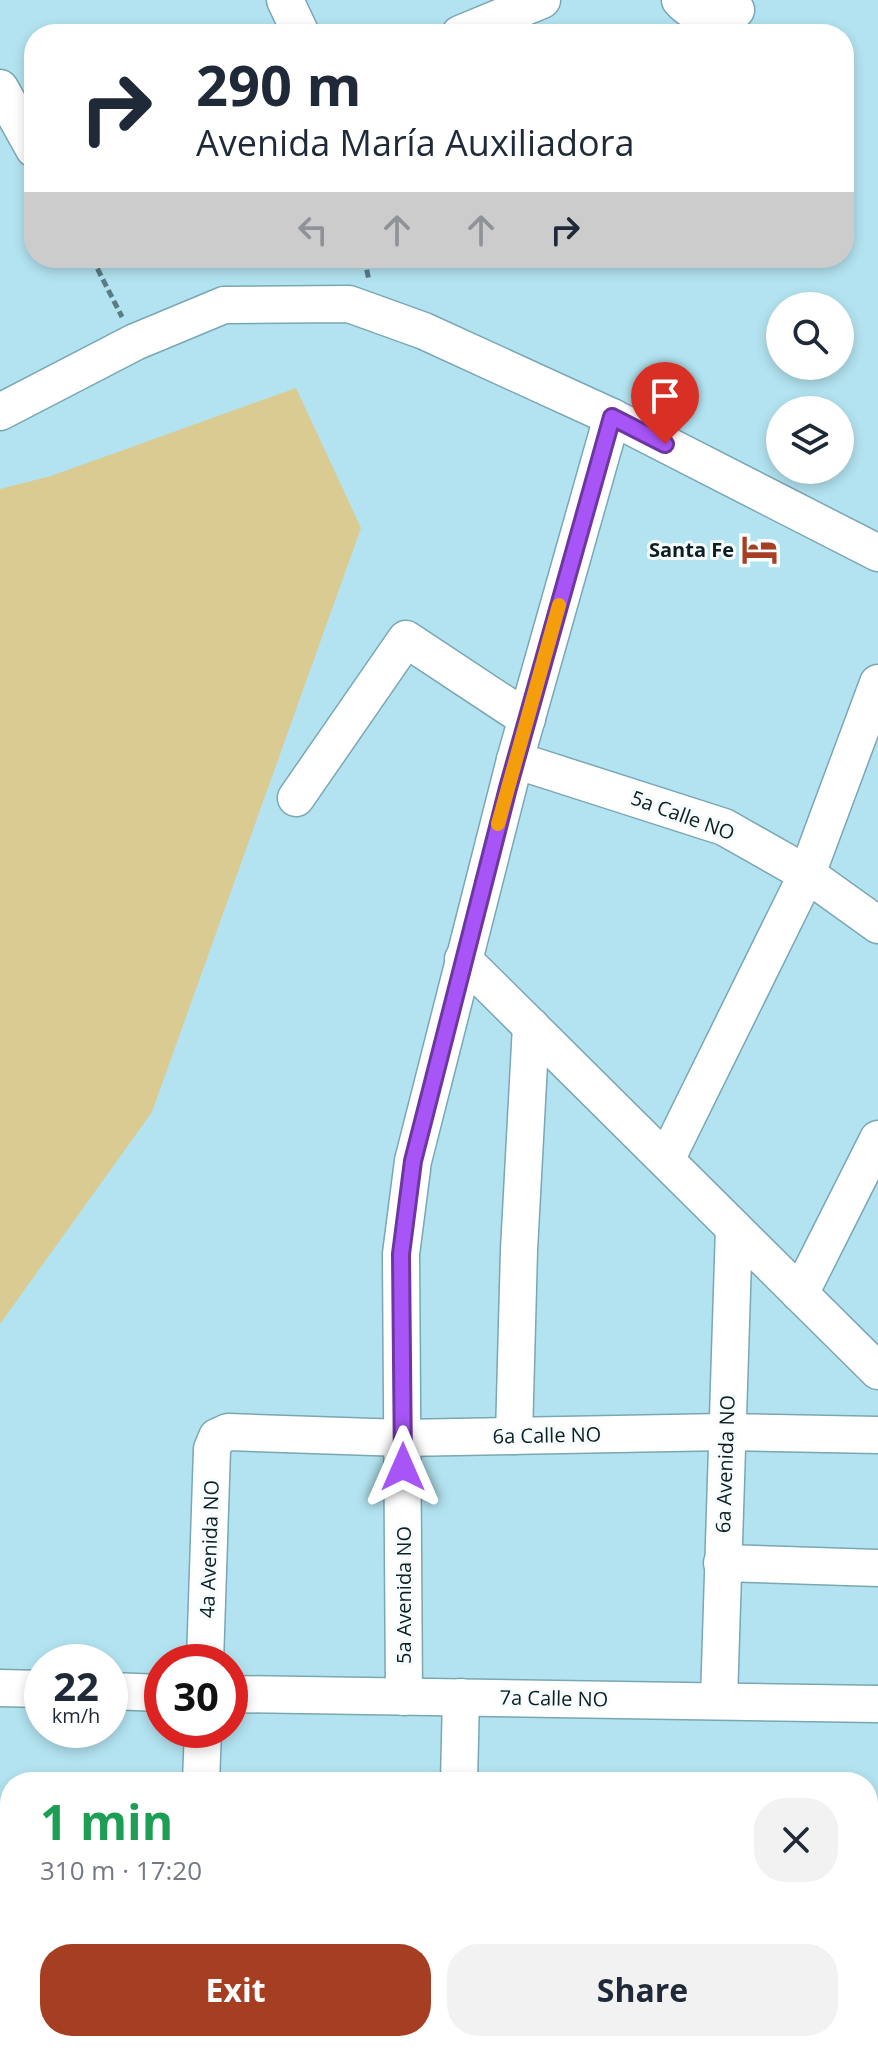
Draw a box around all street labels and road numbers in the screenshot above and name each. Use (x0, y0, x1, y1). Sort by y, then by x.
street label: 5a Calle NO (627, 784, 739, 846)
street label: 6a Avenida NO (709, 1395, 741, 1533)
street label: 6a Calle NO (492, 1421, 602, 1449)
street label: 4a Avenida NO (193, 1480, 225, 1618)
street label: 5a Avenida NO (390, 1526, 417, 1664)
street label: 7a Calle NO (499, 1684, 609, 1712)

